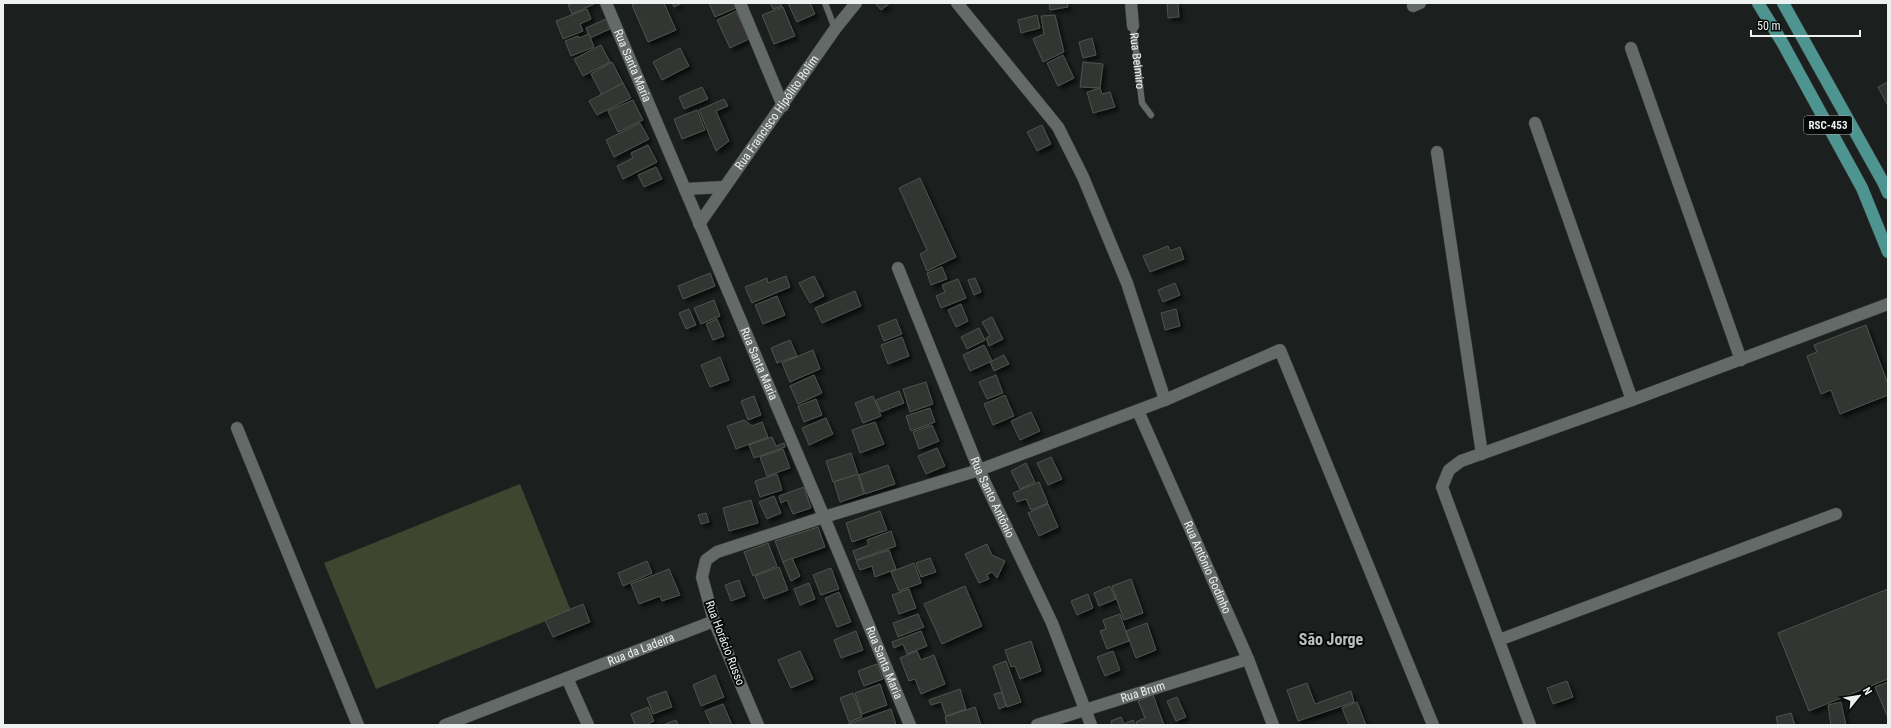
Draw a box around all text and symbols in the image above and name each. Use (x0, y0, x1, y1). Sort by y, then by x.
scale bar (1751, 12, 1860, 38)
text: 50 m (1757, 19, 1781, 33)
street label: Rua Santa Maria (611, 27, 654, 104)
street label: Rua Belmiro (1127, 32, 1147, 90)
street label: Rua Francisco Hipólito Rolim (732, 53, 822, 172)
road number: RSC-453 (1804, 116, 1852, 134)
street label: Rua Santa Maria (737, 325, 781, 403)
street label: Rua Santo Antônio (968, 455, 1017, 540)
street label: Rua Antônio Godinho (1181, 519, 1234, 616)
street label: Rua Horácio Russo (702, 599, 748, 687)
street label: Rua Santa Maria (863, 624, 906, 701)
street label: Rua da Ladeira (606, 630, 676, 668)
district label: São Jorge (1299, 630, 1364, 649)
north arrow (1839, 676, 1879, 716)
street label: Rua Brum (1119, 678, 1167, 705)
text: N (1860, 685, 1875, 698)

